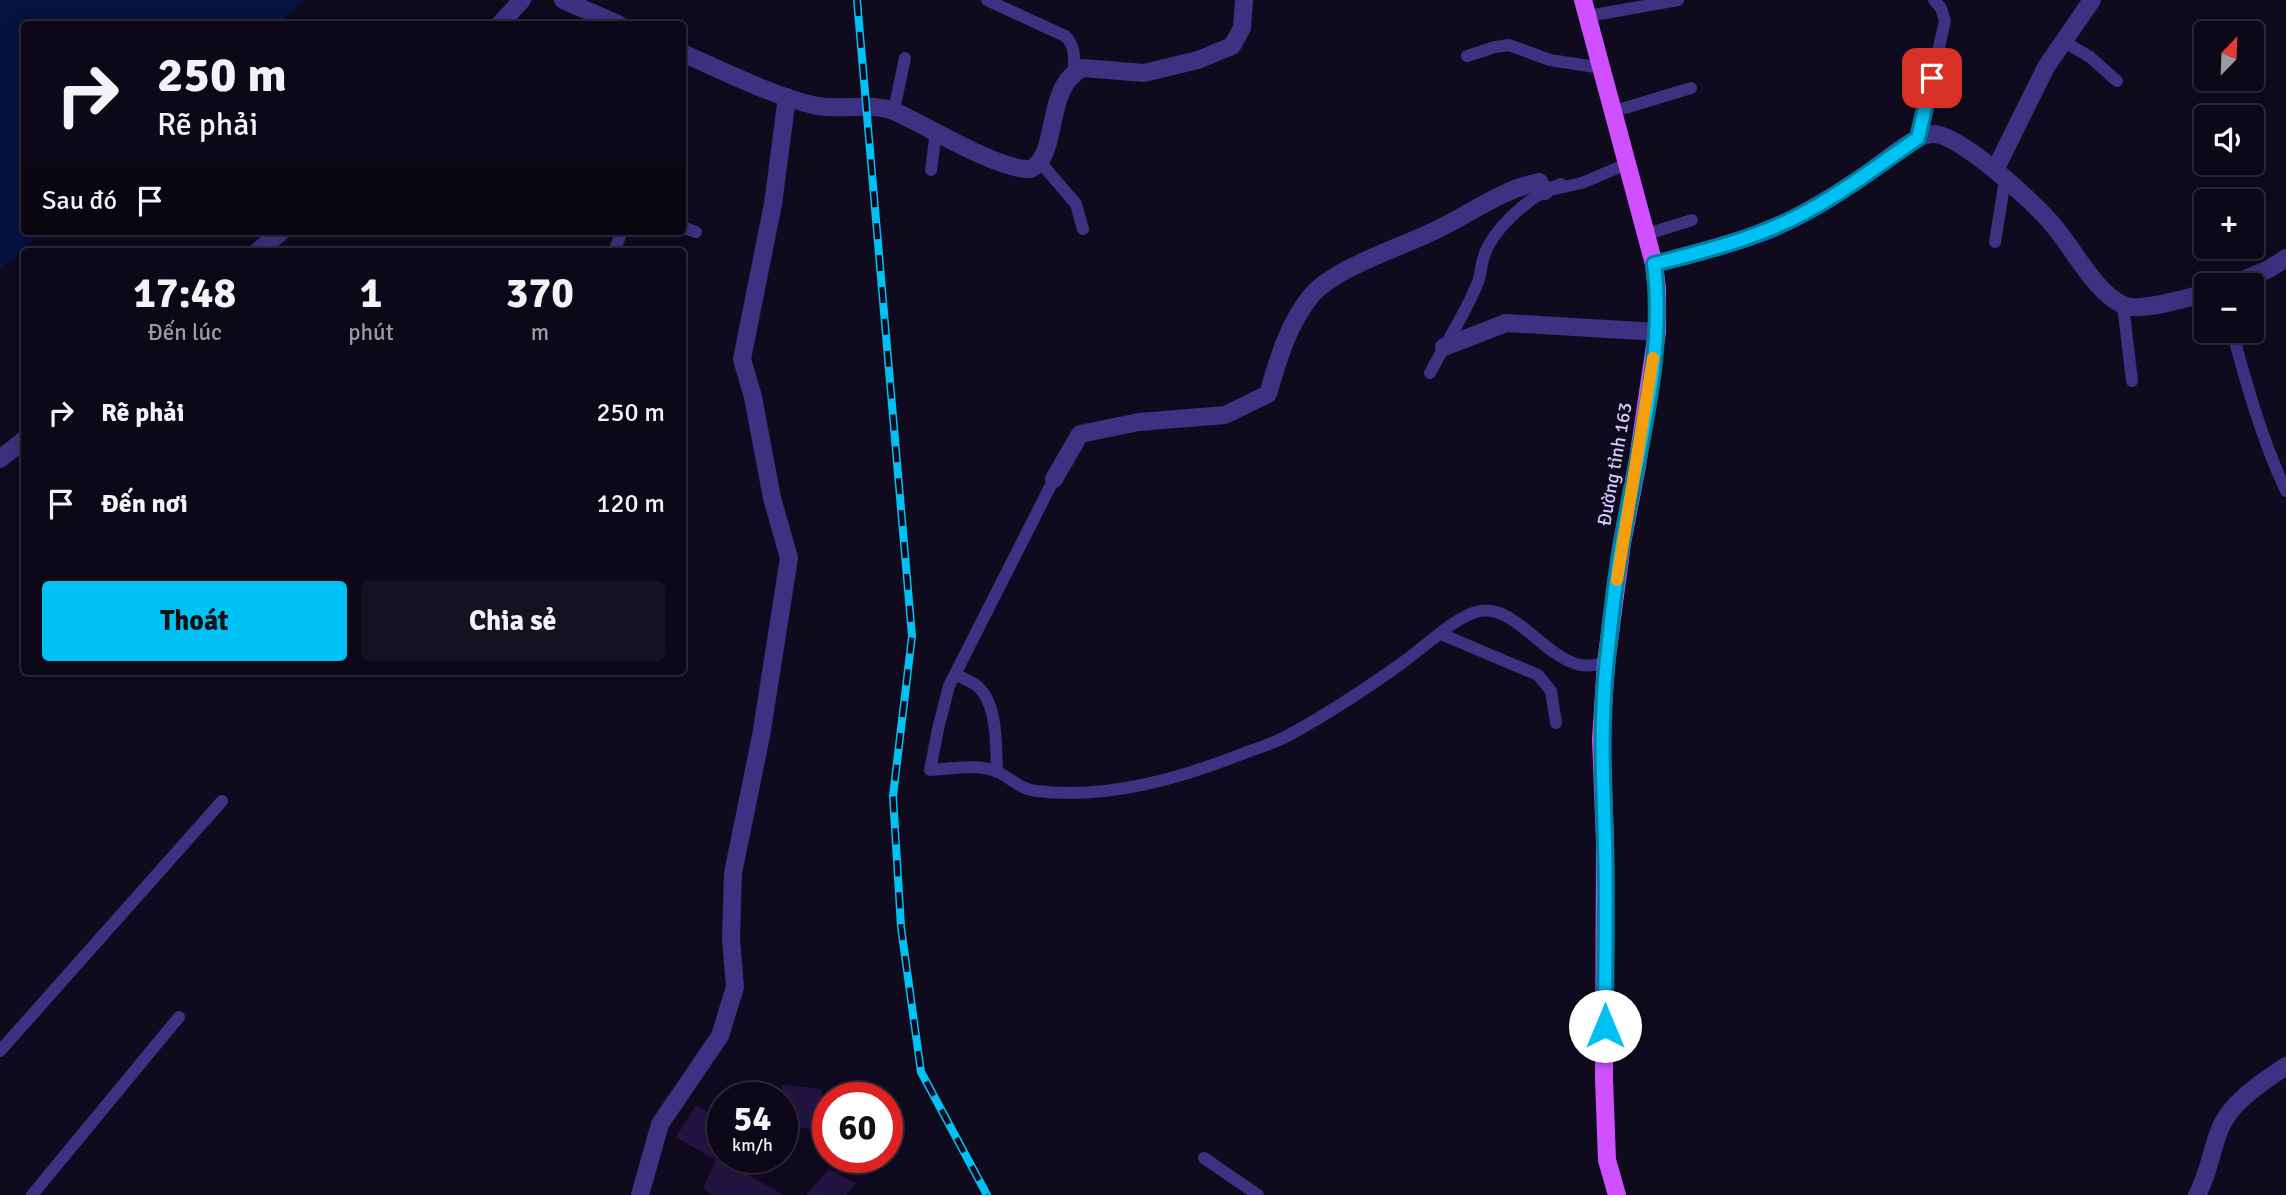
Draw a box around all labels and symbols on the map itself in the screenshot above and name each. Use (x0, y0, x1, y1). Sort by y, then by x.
north arrow (2194, 21, 2264, 91)
pin (1902, 48, 1962, 108)
street label: Đường tỉnh 163 (1592, 400, 1638, 528)
position arrow (1568, 989, 1642, 1063)
speed limit sign: 60 (812, 1082, 903, 1173)

